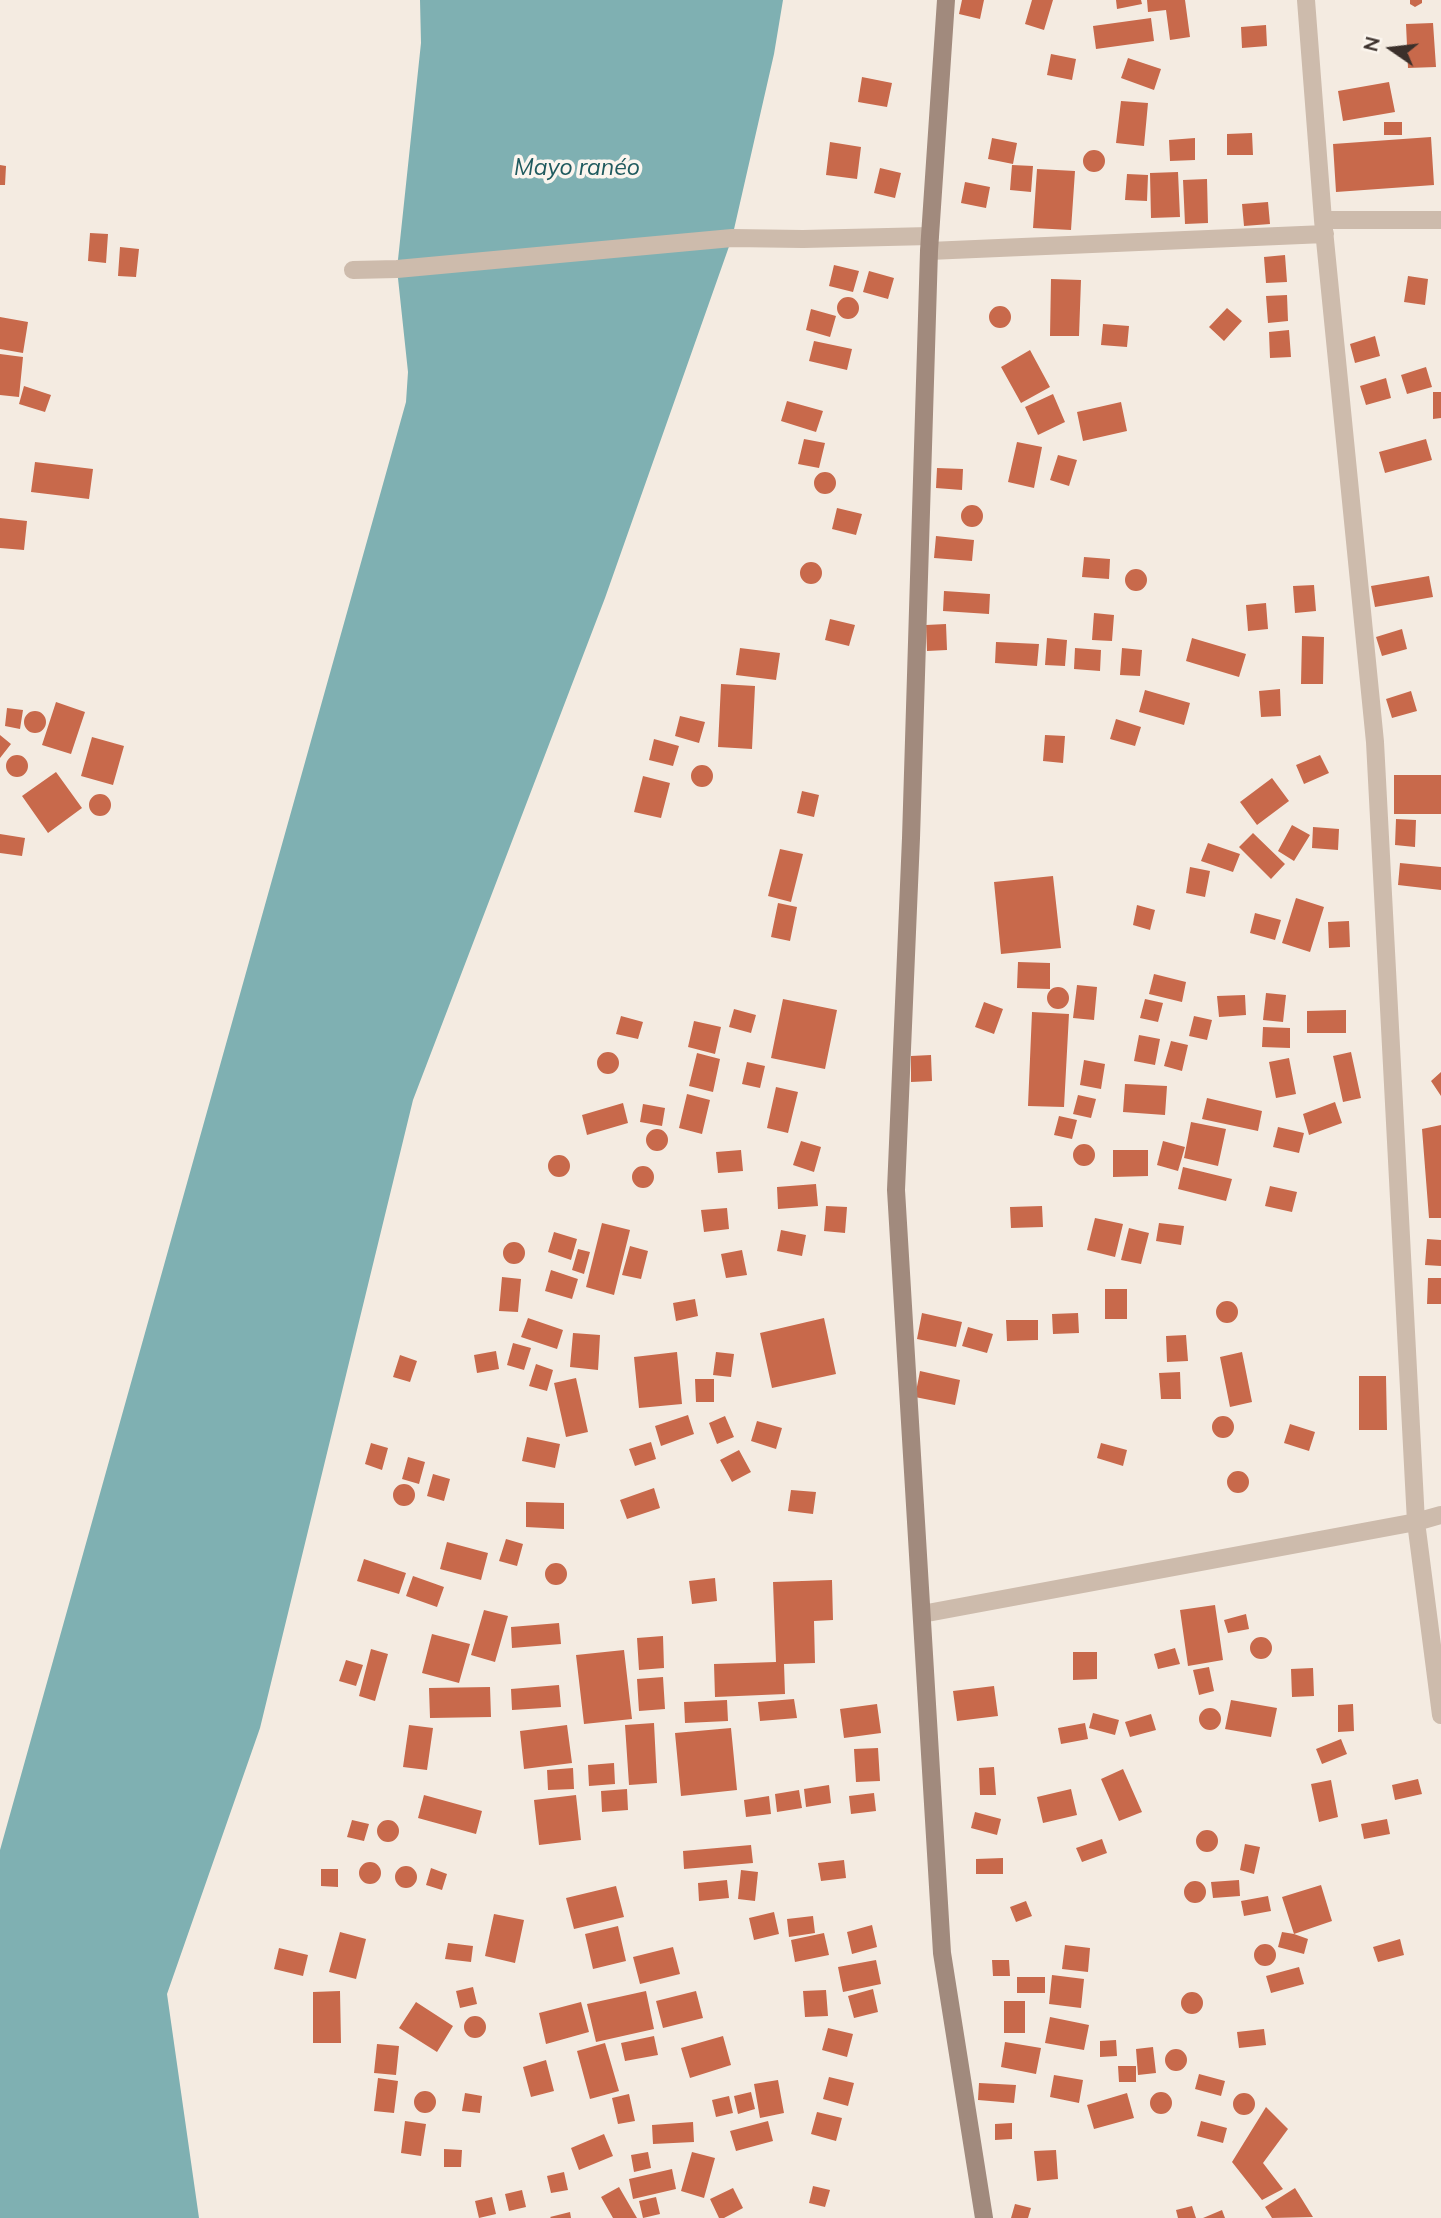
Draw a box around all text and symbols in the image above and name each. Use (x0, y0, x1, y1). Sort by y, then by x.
north arrow (1357, 14, 1427, 84)
text: N (1358, 34, 1385, 54)
water label: Mayo ranéo (514, 154, 640, 182)

